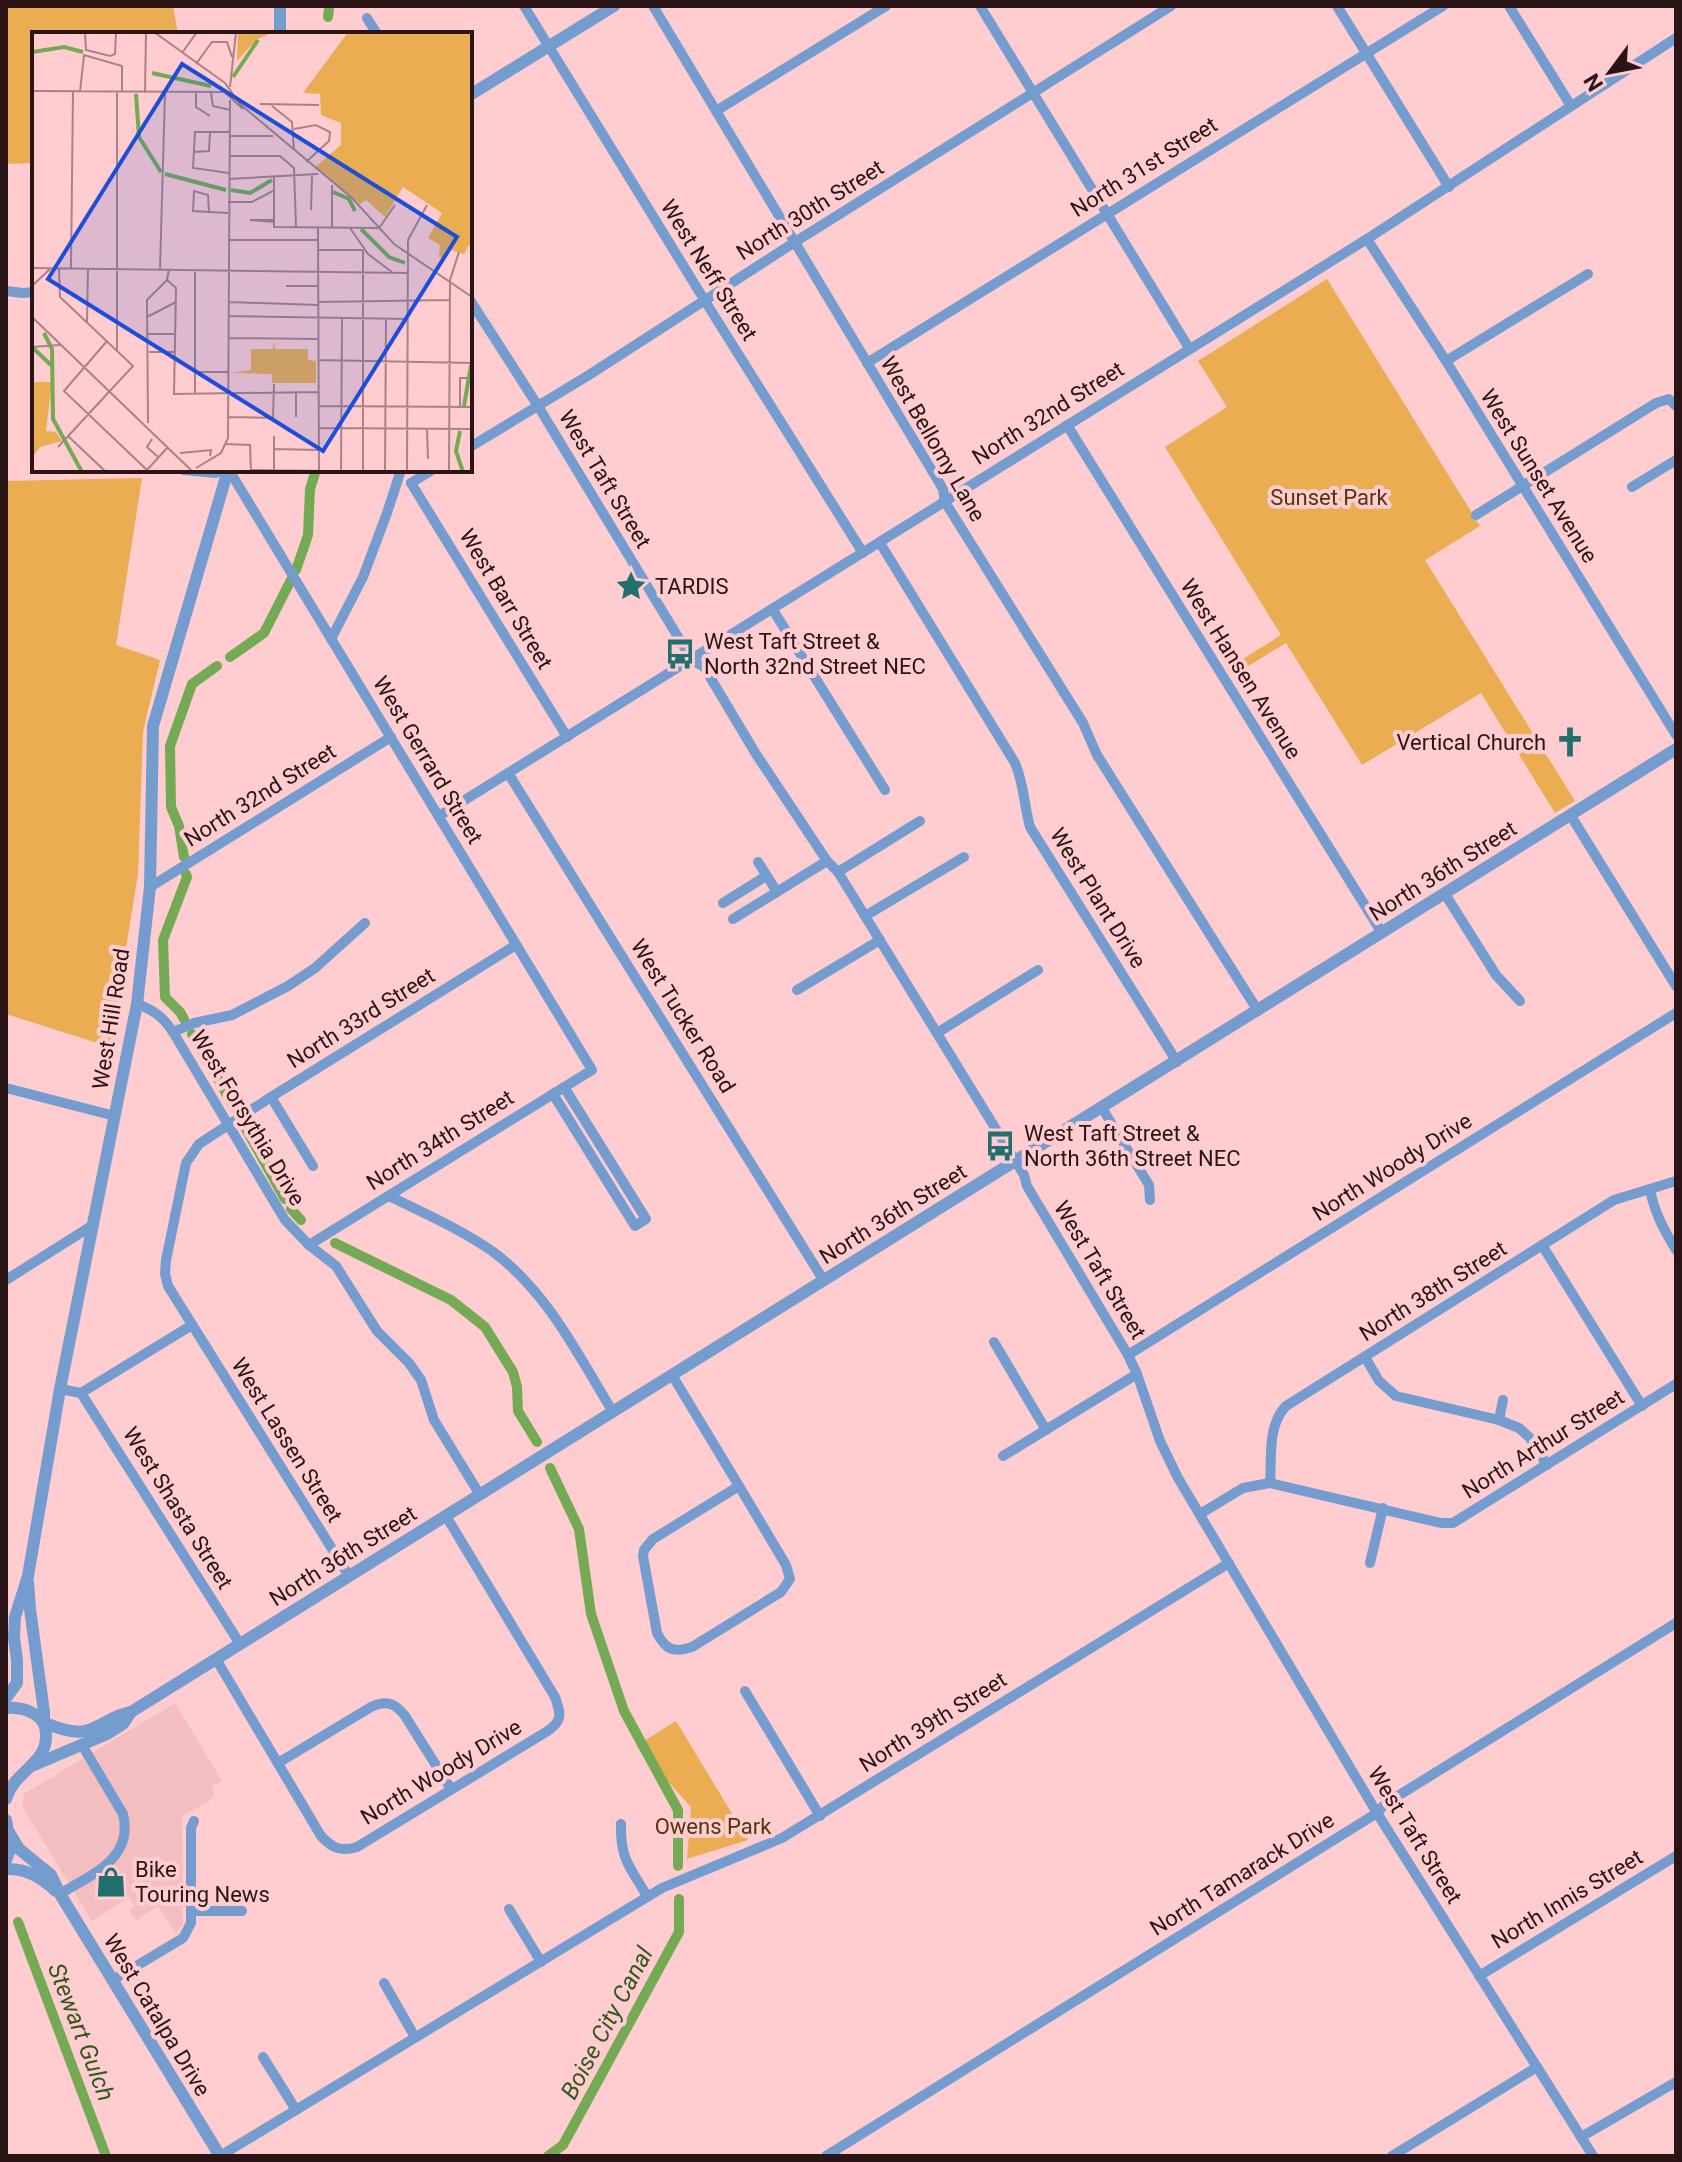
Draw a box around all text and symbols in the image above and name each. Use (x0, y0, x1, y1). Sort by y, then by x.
inset map (32, 32, 472, 472)
north arrow (1570, 32, 1650, 112)
text: N (1579, 69, 1608, 96)
street label: North 31st Street (1066, 112, 1222, 222)
street label: North 30th Street (732, 155, 888, 265)
street label: West Neff Street (656, 195, 762, 345)
street label: West Bellomy Lane (876, 352, 990, 526)
street label: North 32nd Street (968, 356, 1128, 470)
street label: West Sunset Avenue (1475, 385, 1603, 567)
street label: West Taft Street (554, 405, 656, 553)
park label: Sunset Park (1270, 485, 1389, 510)
street label: West Barr Street (454, 524, 558, 674)
place icon: TARDIS (614, 569, 648, 603)
place label: TARDIS (655, 574, 729, 599)
street label: West Hansen Avenue (1175, 574, 1307, 764)
place label: West Taft Street & North 32nd Street NEC (704, 629, 926, 679)
bus stop icon: West Taft Street & North 32nd Street NEC (663, 637, 697, 671)
street label: West Gerrard Street (368, 672, 488, 848)
church icon: Vertical Church (1553, 725, 1587, 759)
place label: Vertical Church (1397, 730, 1546, 755)
street label: North 32nd Street (180, 738, 340, 852)
street label: North 36th Street (1365, 816, 1521, 926)
street label: West Plant Drive (1045, 823, 1151, 973)
street label: West Tucker Road (626, 935, 740, 1097)
street label: West Hill Road (88, 947, 134, 1091)
street label: North 33rd Street (283, 963, 439, 1073)
street label: West Forsythia Drive (186, 1026, 310, 1210)
street label: North 34th Street (362, 1085, 518, 1195)
street label: North Woody Drive (1308, 1108, 1476, 1226)
place label: West Taft Street & North 36th Street NEC (1024, 1121, 1241, 1171)
bus stop icon: West Taft Street & North 36th Street NEC (983, 1129, 1017, 1163)
street label: North 36th Street (815, 1159, 971, 1269)
street label: West Taft Street (1049, 1196, 1151, 1344)
street label: North 38th Street (1355, 1236, 1511, 1346)
street label: West Lassen Street (226, 1353, 348, 1527)
street label: North Arthur Street (1458, 1384, 1628, 1504)
street label: West Shasta Street (118, 1422, 238, 1594)
street label: North 36th Street (265, 1501, 421, 1611)
street label: North 39th Street (855, 1667, 1011, 1777)
street label: North Woody Drive (356, 1714, 526, 1830)
street label: West Taft Street (1363, 1762, 1467, 1908)
street label: North Tamarack Drive (1145, 1807, 1339, 1941)
park label: Owens Park (655, 1814, 772, 1839)
street label: North Innis Street (1487, 1844, 1647, 1954)
place label: Bike Touring News (135, 1857, 270, 1907)
shop icon: Bike Touring News (94, 1865, 128, 1899)
street label: West Catalpa Drive (99, 1929, 215, 2101)
water label: Boise City Canal (555, 1942, 659, 2104)
water label: Stewart Gulch (42, 1959, 120, 2105)

